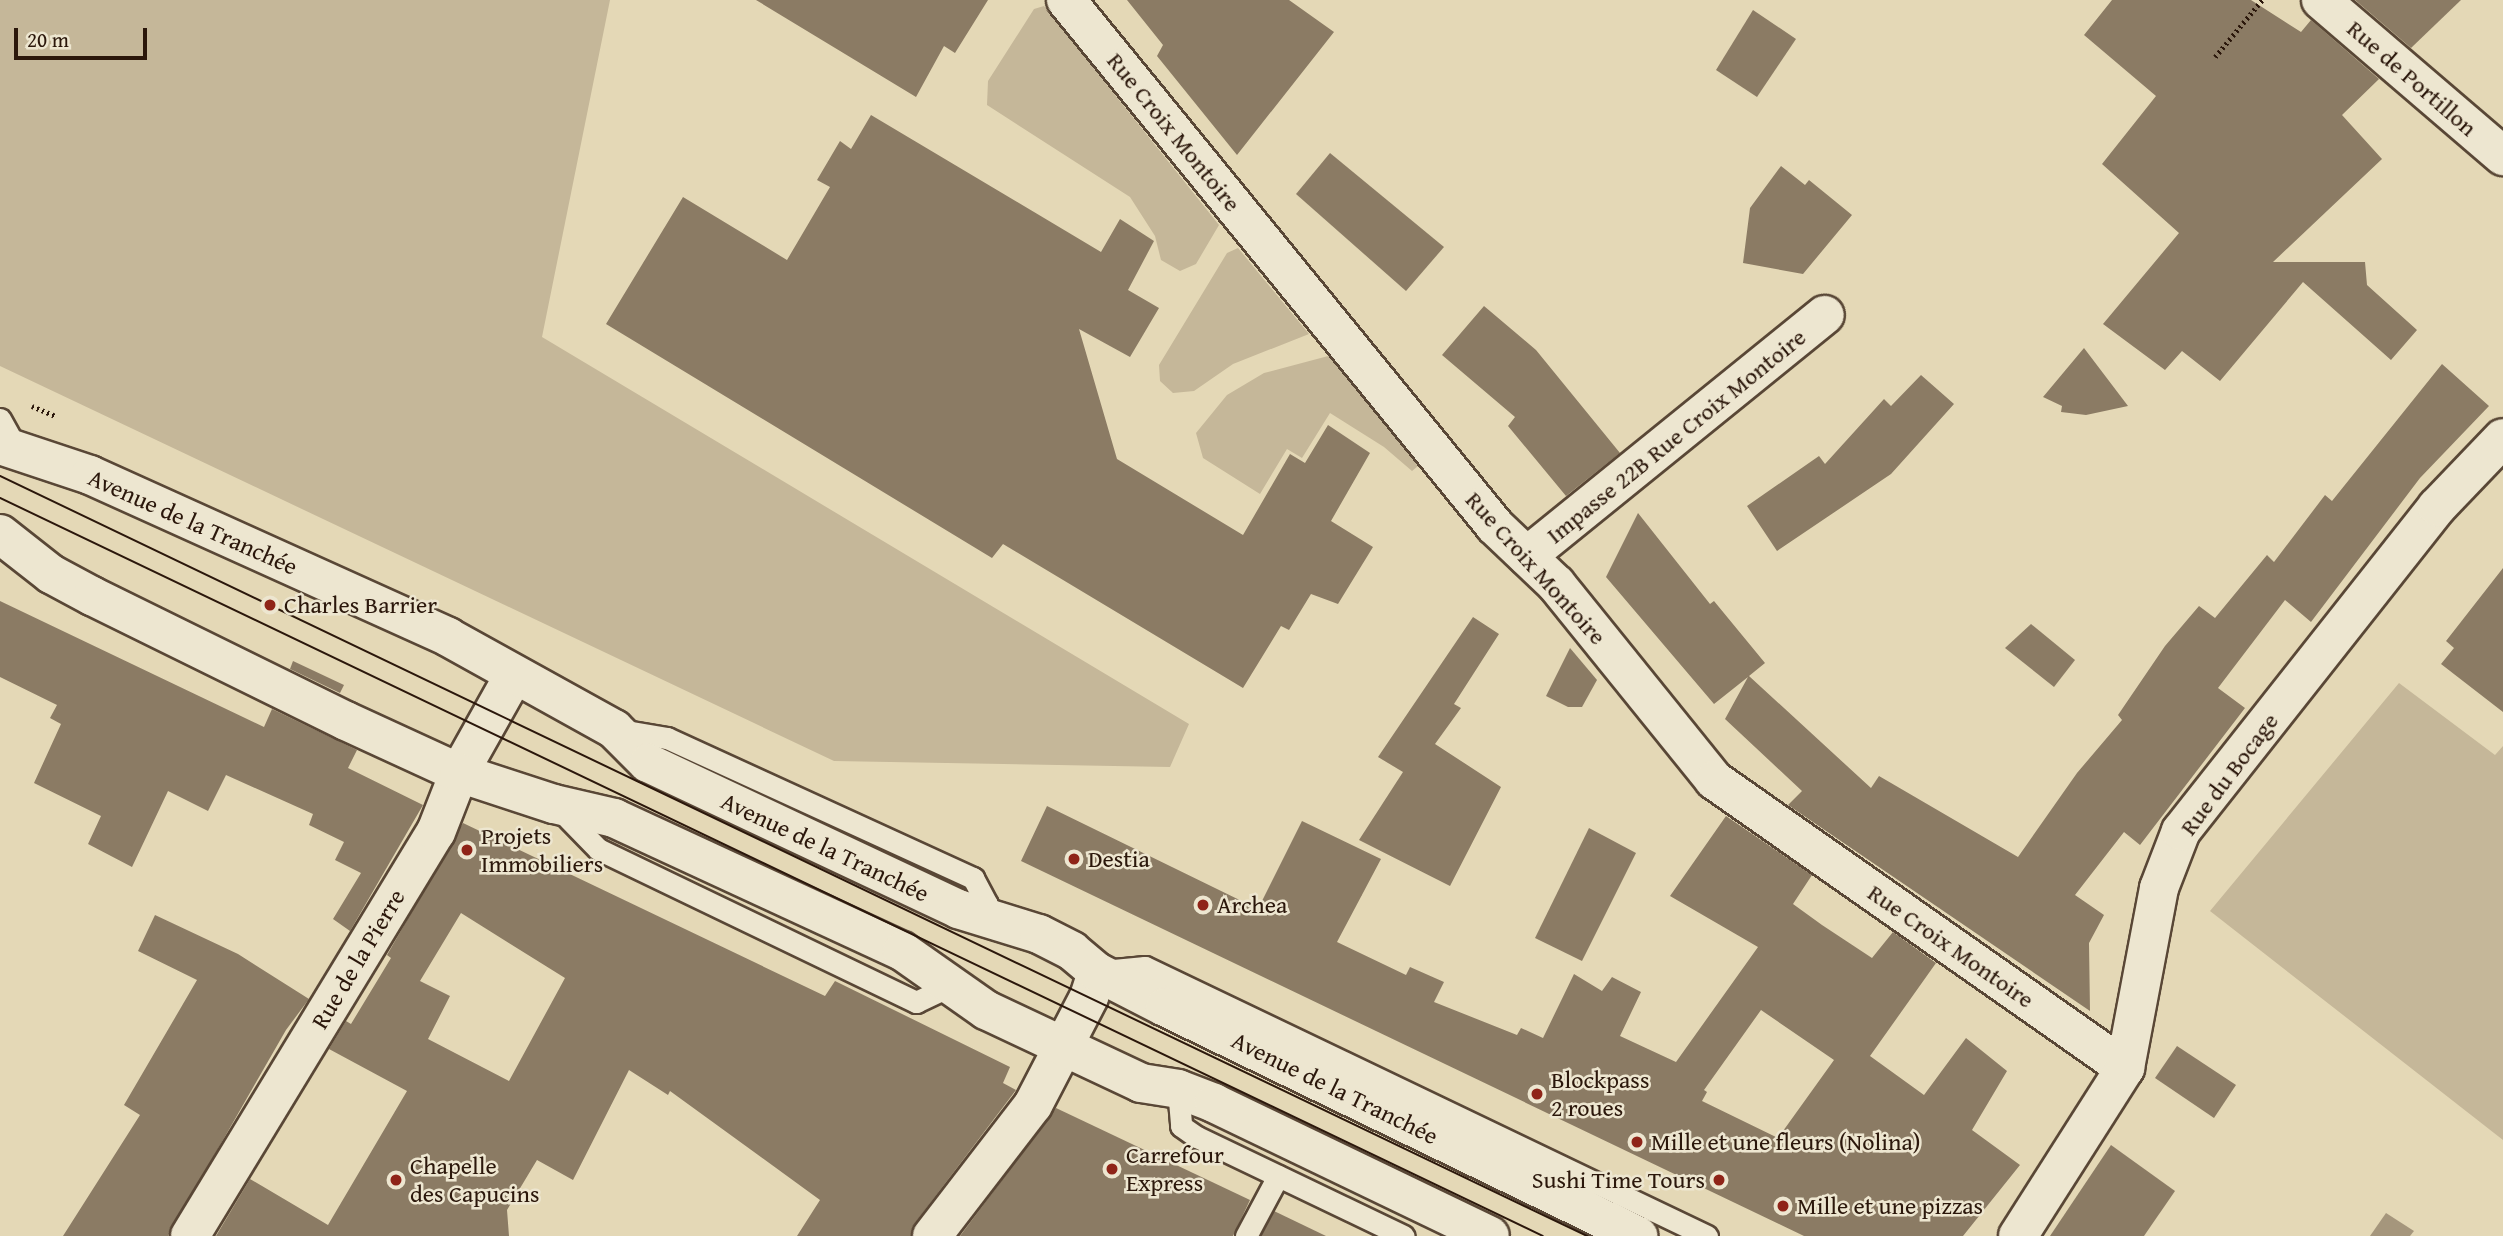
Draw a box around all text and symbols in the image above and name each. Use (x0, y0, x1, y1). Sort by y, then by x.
scale bar (18, 14, 150, 58)
street label: Rue de Portillon (2341, 14, 2483, 142)
text: 20 m (27, 24, 69, 55)
street label: Rue Croix Montoire (1101, 47, 1247, 217)
street label: Impasse 22B Rue Croix Montoire (1541, 323, 1811, 549)
street label: Avenue de la Tranchée (84, 463, 302, 581)
street label: Rue Croix Montoire (1460, 486, 1612, 650)
place label: Charles Barrier (284, 591, 437, 619)
marker: Charles Barrier (262, 597, 278, 613)
street label: Rue du Bocage (2174, 707, 2284, 841)
street label: Avenue de la Tranchée (717, 786, 933, 908)
place label: Projets Immobiliers (481, 822, 603, 878)
marker: Projets Immobiliers (459, 842, 475, 858)
place label: Destia (1088, 845, 1150, 873)
marker: Destia (1066, 851, 1082, 867)
street label: Rue Croix Montoire (1862, 878, 2040, 1014)
street label: Rue de la Pierre (305, 884, 411, 1034)
place label: Archea (1217, 891, 1287, 919)
marker: Archea (1195, 897, 1211, 913)
street label: Avenue de la Tranchée (1227, 1026, 1443, 1150)
place label: Blockpass 2 roues (1551, 1066, 1649, 1122)
marker: Blockpass 2 roues (1529, 1086, 1545, 1102)
place label: Mille et une fleurs (Nolina) (1651, 1128, 1921, 1156)
marker: Mille et une fleurs (Nolina) (1629, 1134, 1645, 1150)
place label: Carrefour Express (1126, 1141, 1224, 1197)
place label: Chapelle des Capucins (410, 1152, 540, 1208)
marker: Carrefour Express (1104, 1161, 1120, 1177)
place label: Sushi Time Tours (1532, 1166, 1705, 1194)
marker: Chapelle des Capucins (388, 1172, 404, 1188)
marker: Sushi Time Tours (1711, 1172, 1727, 1188)
place label: Mille et une pizzas (1797, 1192, 1983, 1220)
marker: Mille et une pizzas (1775, 1198, 1791, 1214)

